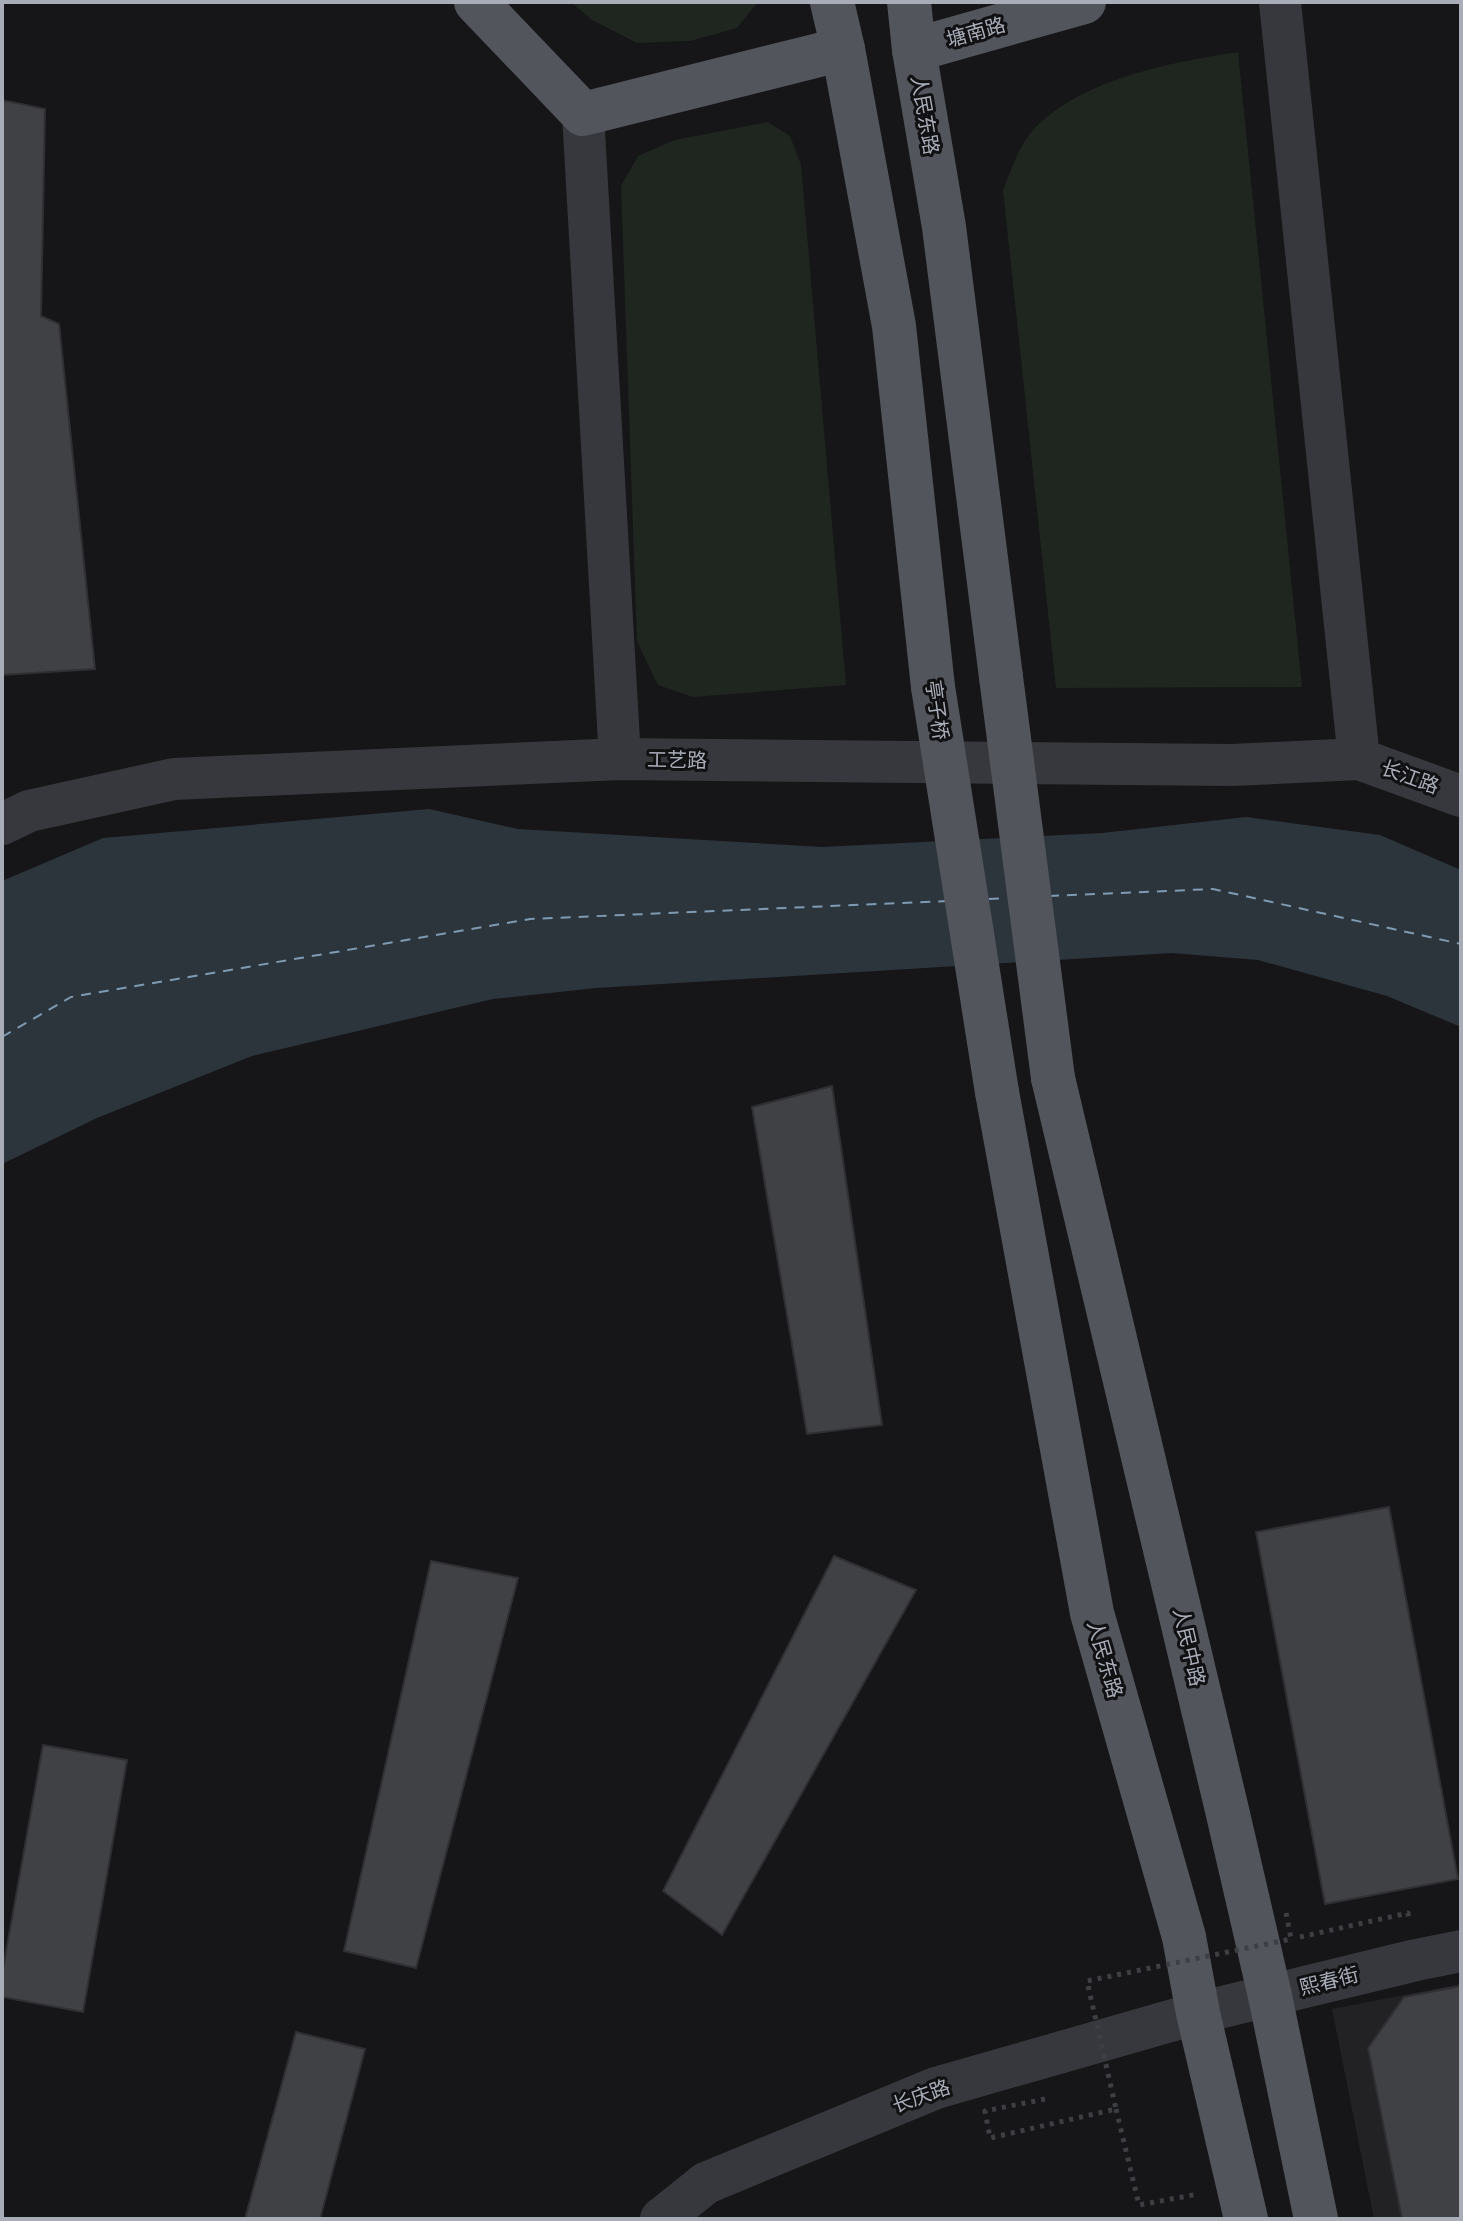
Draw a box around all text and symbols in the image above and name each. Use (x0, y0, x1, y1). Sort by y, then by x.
street label: 塘南路 (944, 12, 1008, 52)
street label: 人民东路 (906, 74, 944, 156)
street label: 亭子桥 (921, 679, 953, 741)
street label: 工艺路 (647, 747, 707, 773)
street label: 长江路 (1378, 755, 1442, 799)
street label: 人民中路 (1168, 1605, 1210, 1689)
street label: 人民东路 (1082, 1617, 1128, 1701)
street label: 熙春街 (1297, 1962, 1361, 2000)
street label: 长庆路 (889, 2074, 953, 2118)

